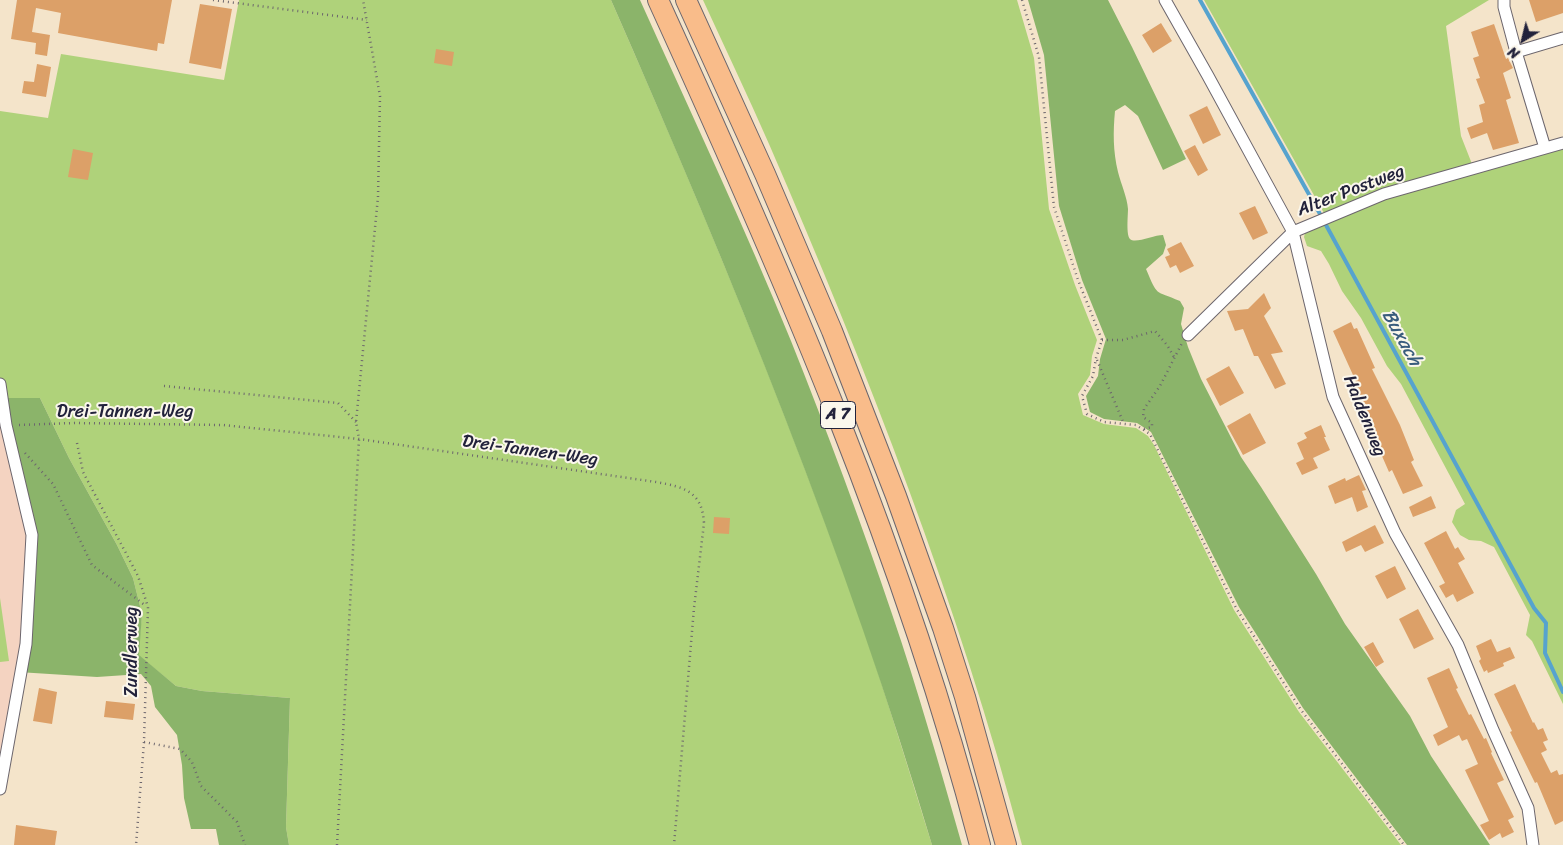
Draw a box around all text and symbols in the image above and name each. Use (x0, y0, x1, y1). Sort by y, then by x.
north arrow (1498, 15, 1548, 65)
text: N (1503, 40, 1525, 66)
street label: Alter Postweg (1294, 161, 1408, 221)
water label: Buxach (1376, 306, 1426, 370)
street label: Haldenweg (1338, 372, 1390, 460)
street label: Drei-Tannen-Weg (57, 401, 193, 423)
road number: A 7 (820, 402, 856, 428)
street label: Drei-Tannen-Weg (461, 431, 599, 471)
street label: Zundlerweg (121, 607, 143, 697)

